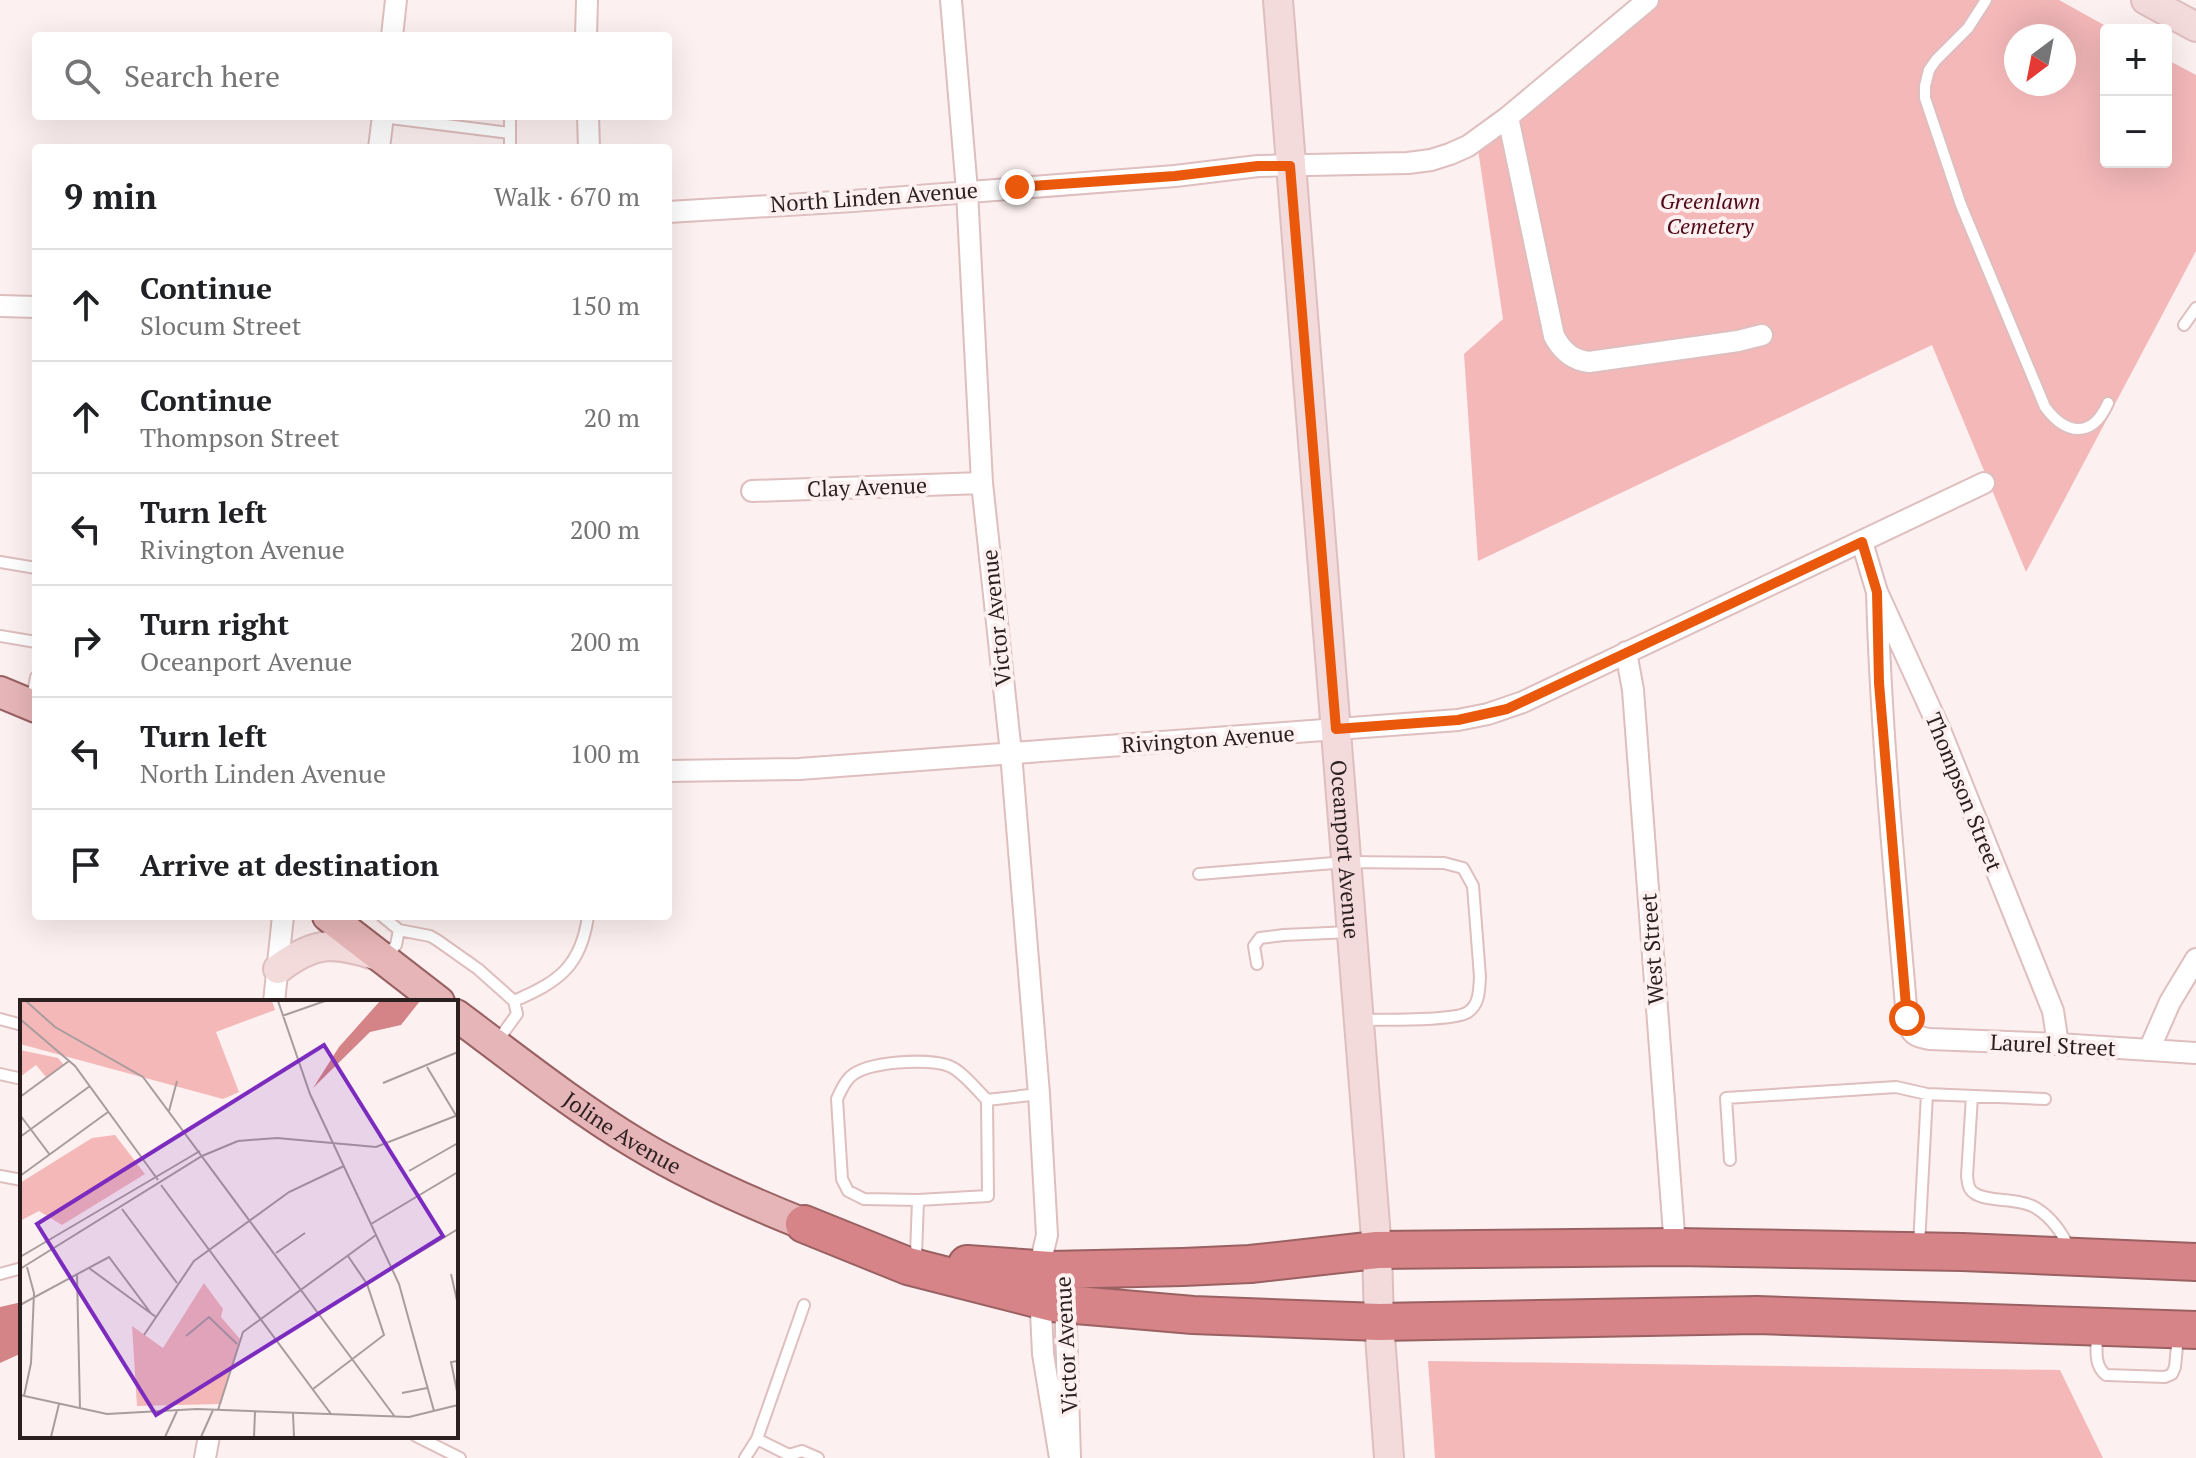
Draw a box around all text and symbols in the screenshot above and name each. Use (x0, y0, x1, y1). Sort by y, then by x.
north arrow (2004, 24, 2076, 96)
map controls (2100, 24, 2172, 168)
button: + (2100, 24, 2172, 96)
search box (32, 32, 672, 120)
icon: search (60, 54, 104, 98)
text: Search here (124, 56, 280, 96)
button: − (2100, 96, 2172, 168)
route end (999, 169, 1035, 205)
text: 9 min (64, 174, 157, 219)
street label: North Linden Avenue (769, 175, 979, 218)
text: Walk · 670 m (494, 179, 640, 213)
park label: Greenlawn Cemetery (1660, 186, 1760, 240)
text: Continue (140, 268, 272, 308)
icon: ahead (64, 283, 108, 327)
text: 150 m (570, 288, 640, 322)
text: Slocum Street (140, 308, 301, 342)
text: Continue (140, 380, 272, 420)
icon: ahead (64, 395, 108, 439)
text: 20 m (584, 400, 640, 434)
text: Thompson Street (140, 420, 340, 454)
street label: Clay Avenue (807, 470, 927, 503)
text: Turn left (140, 492, 267, 532)
icon: left (64, 507, 108, 551)
text: 200 m (570, 512, 640, 546)
text: Rivington Avenue (140, 532, 345, 566)
street label: Victor Avenue (974, 548, 1017, 688)
text: Turn right (140, 604, 289, 644)
icon: right (64, 619, 108, 663)
text: 200 m (570, 624, 640, 658)
text: Oceanport Avenue (140, 644, 352, 678)
street label: Thompson Street (1919, 708, 2010, 876)
text: Turn left (140, 716, 267, 756)
street label: Rivington Avenue (1120, 718, 1295, 759)
icon: left (64, 731, 108, 775)
text: 100 m (570, 736, 640, 770)
text: North Linden Avenue (140, 756, 386, 790)
street label: Oceanport Avenue (1324, 759, 1367, 940)
icon: arrive (64, 843, 108, 887)
text: Arrive at destination (140, 845, 439, 885)
street label: West Street (1633, 892, 1670, 1006)
inset map (20, 1000, 458, 1438)
route start (1889, 1000, 1925, 1036)
street label: Laurel Street (1989, 1027, 2117, 1062)
street label: Joline Avenue (558, 1085, 686, 1180)
street label: Victor Avenue (1047, 1276, 1084, 1415)

